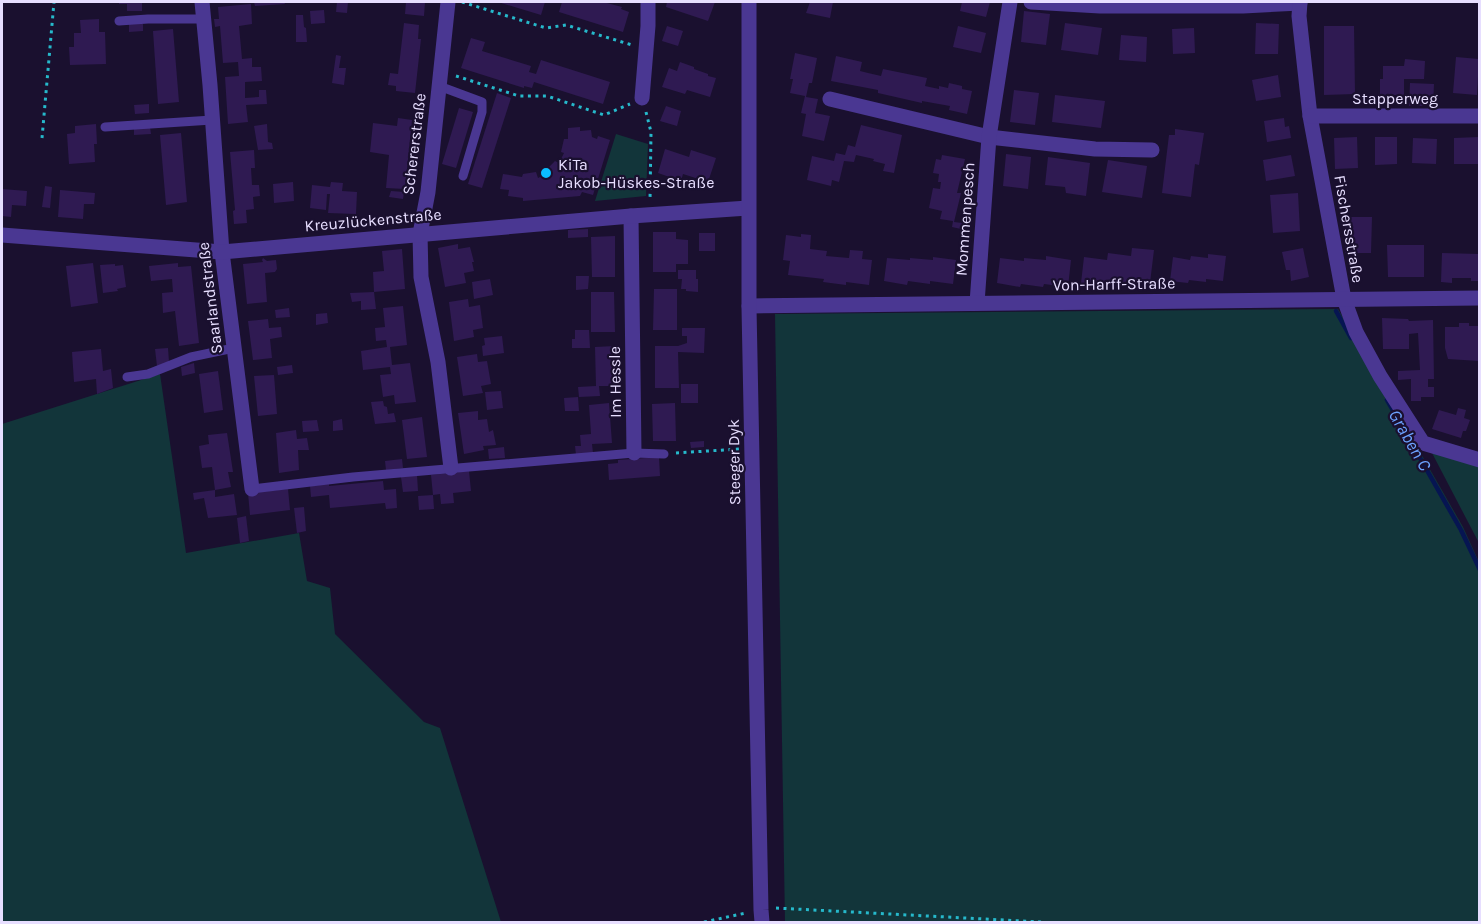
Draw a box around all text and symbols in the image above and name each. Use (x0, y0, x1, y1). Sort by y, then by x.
street label: Stapperweg (1352, 89, 1438, 108)
street label: Schererstraße (398, 92, 430, 196)
place label: KiTa Jakob-Hüskes-Straße (558, 155, 714, 192)
street label: Mommenpesch (952, 161, 978, 277)
marker: KiTa Jakob-Hüskes-Straße (539, 166, 553, 180)
street label: Fischersstraße (1330, 174, 1368, 284)
street label: Kreuzlückenstraße (304, 205, 442, 235)
street label: Saarlandstraße (194, 241, 226, 355)
street label: Von-Harff-Straße (1053, 273, 1175, 295)
street label: Im Hessle (605, 346, 625, 418)
water label: Graben C (1384, 405, 1436, 475)
street label: Steeger Dyk (724, 419, 744, 505)

